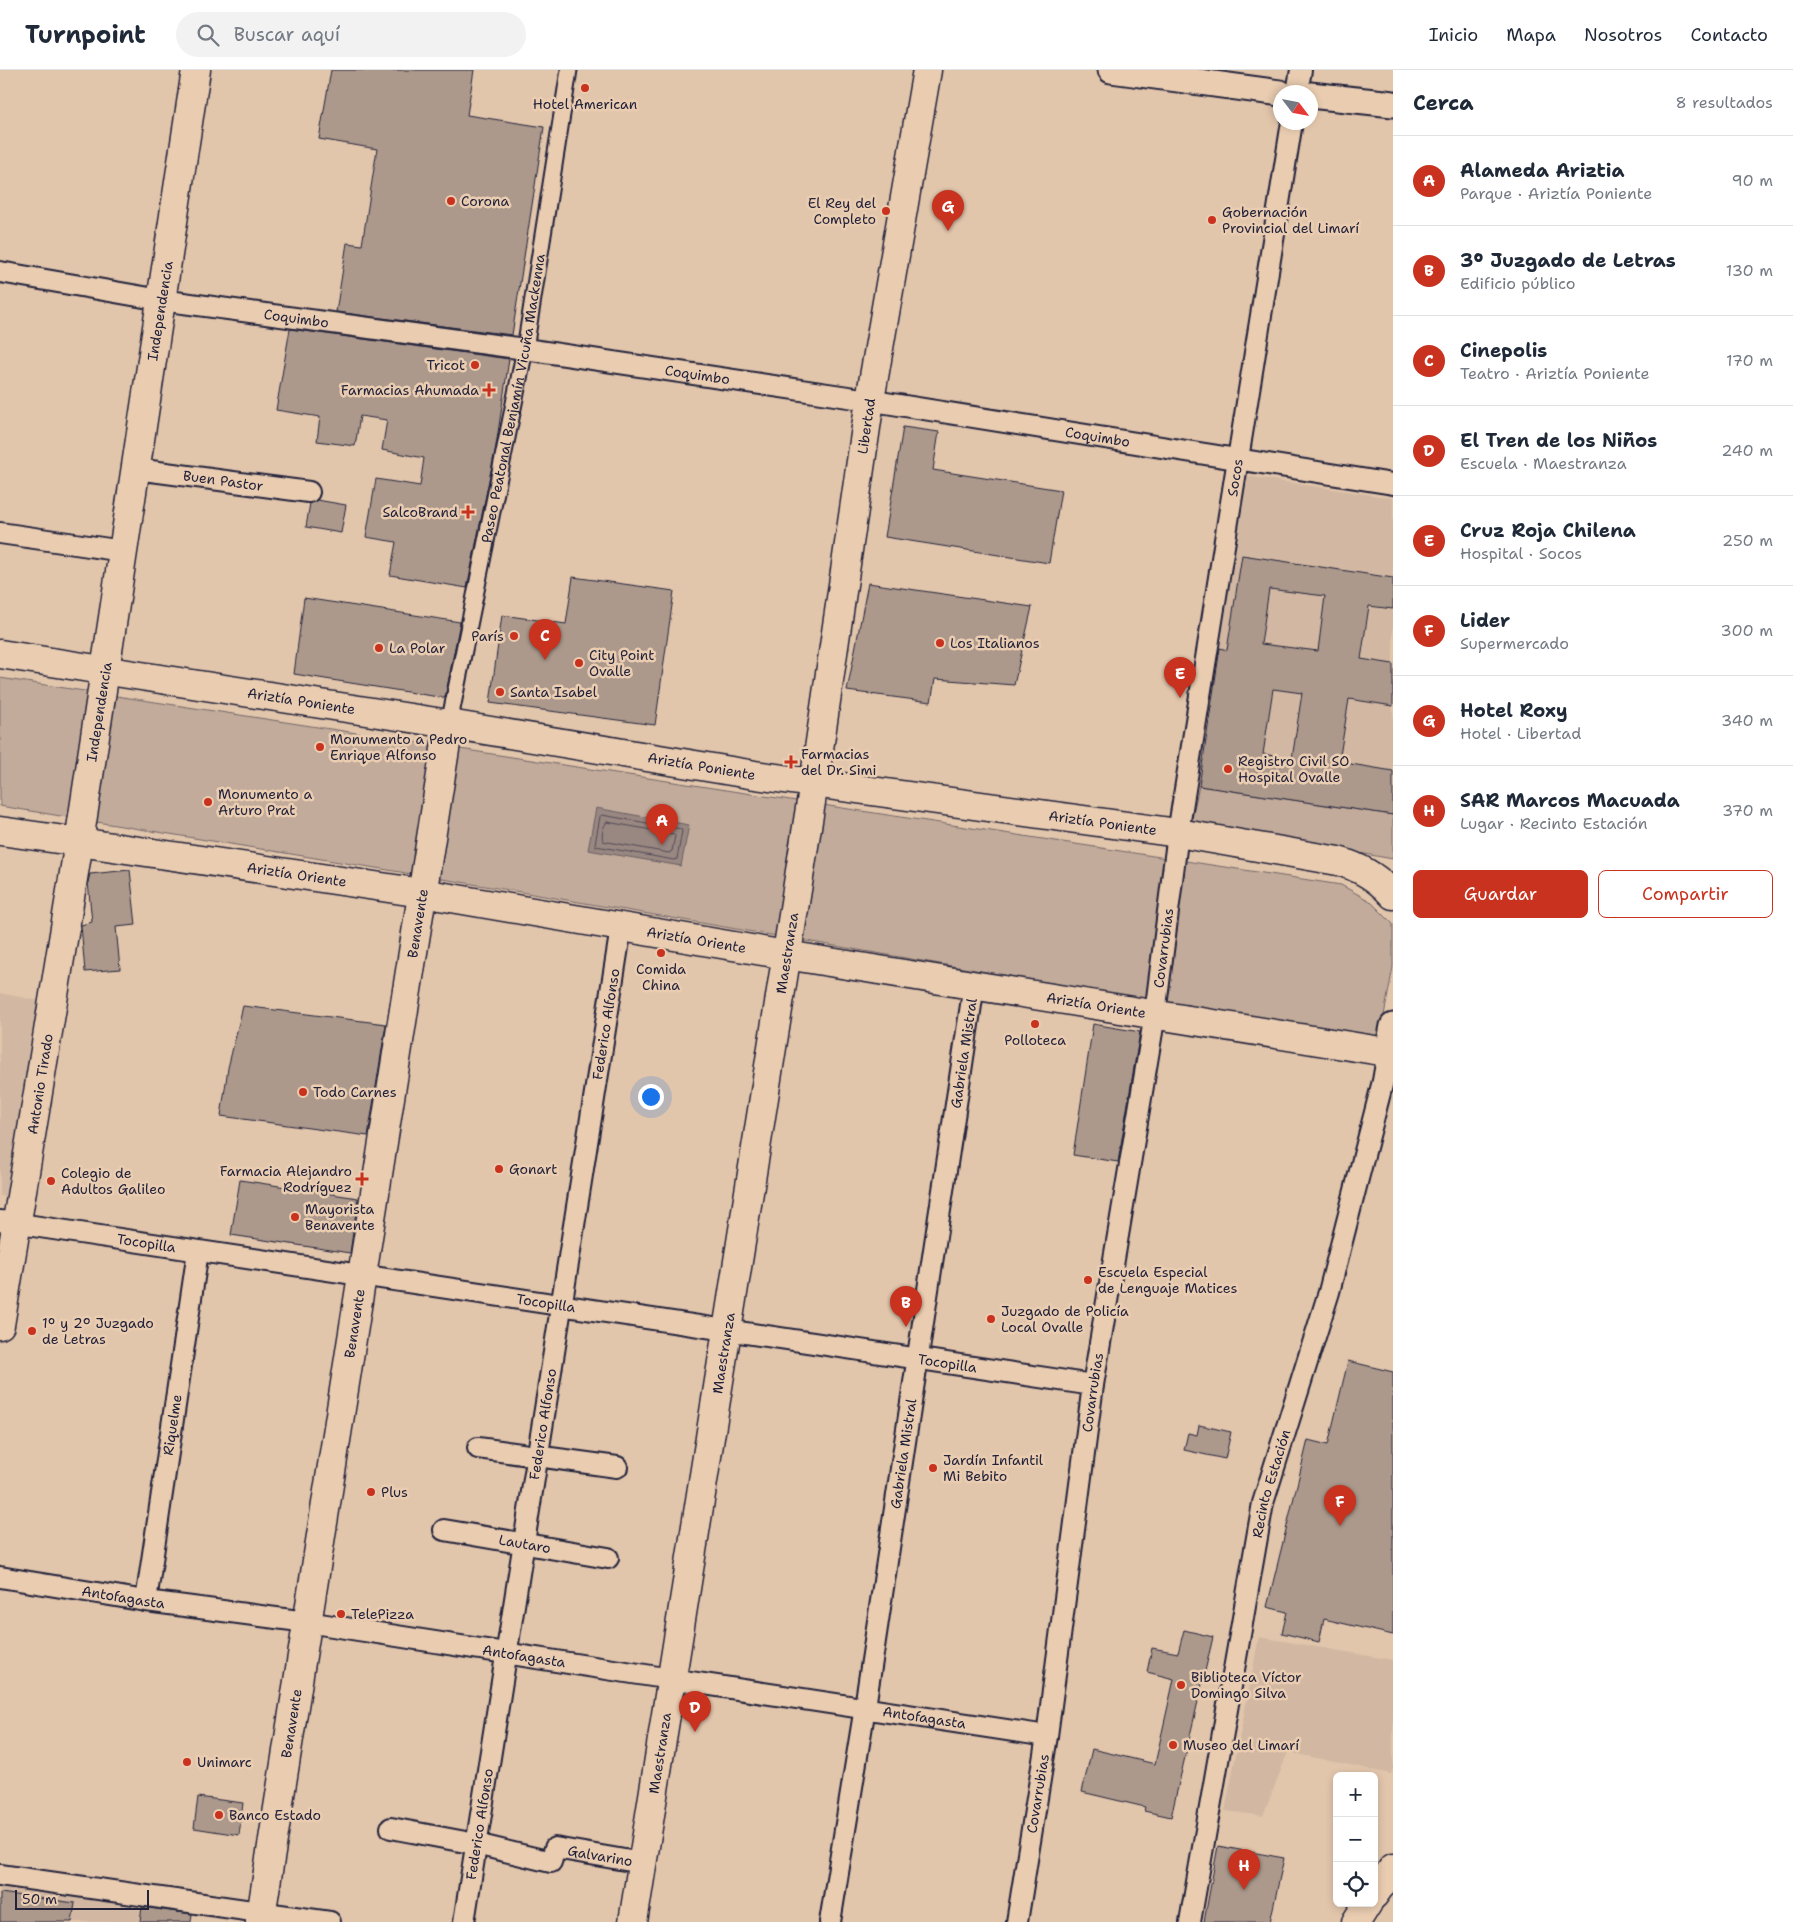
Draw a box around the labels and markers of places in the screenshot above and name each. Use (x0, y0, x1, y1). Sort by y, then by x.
marker: Hotel American (579, 82, 591, 94)
place label: Hotel American (533, 95, 638, 113)
pin: G (932, 190, 964, 231)
place label: Corona (461, 192, 509, 210)
place label: El Rey del Completo (808, 194, 877, 228)
marker: Corona (445, 195, 457, 207)
place label: Gobernación Provincial del Limarí (1222, 203, 1359, 237)
marker: El Rey del Completo (880, 205, 892, 217)
marker: Gobernación Provincial del Limarí (1206, 214, 1218, 226)
place label: Tricot (426, 356, 465, 374)
marker: Tricot (469, 359, 481, 371)
place label: Farmacias Ahumada (341, 381, 479, 399)
marker: Farmacias Ahumada (483, 384, 495, 396)
place label: SalcoBrand (382, 503, 458, 521)
marker: SalcoBrand (462, 506, 474, 518)
pin: C (529, 619, 561, 660)
place label: París (471, 627, 504, 645)
marker: París (508, 630, 520, 642)
place label: Los Italianos (950, 634, 1040, 652)
marker: Los Italianos (934, 637, 946, 649)
place label: La Polar (389, 639, 446, 657)
marker: La Polar (373, 642, 385, 654)
place label: City Point Ovalle (589, 646, 654, 680)
marker: City Point Ovalle (573, 657, 585, 669)
pin: E (1164, 657, 1196, 698)
place label: Santa Isabel (510, 683, 598, 701)
marker: Santa Isabel (494, 686, 506, 698)
place label: Monumento a Pedro Enrique Alfonso (330, 730, 467, 764)
marker: Monumento a Pedro Enrique Alfonso (314, 741, 326, 753)
place label: Farmacias del Dr. Simi (801, 745, 876, 779)
place label: Registro Civil SO Hospital Ovalle (1238, 752, 1349, 786)
marker: Farmacias del Dr. Simi (785, 756, 797, 768)
marker: Registro Civil SO Hospital Ovalle (1222, 763, 1234, 775)
place label: Monumento a Arturo Prat (218, 785, 312, 819)
marker: Monumento a Arturo Prat (202, 796, 214, 808)
pin: A (646, 804, 678, 845)
marker: Comida China (655, 947, 667, 959)
place label: Comida China (636, 960, 686, 994)
marker: Polloteca (1029, 1018, 1041, 1030)
place label: Polloteca (1004, 1031, 1066, 1049)
place label: Todo Carnes (313, 1083, 397, 1101)
marker: Todo Carnes (297, 1086, 309, 1098)
place label: Gonart (509, 1160, 557, 1178)
place label: Farmacia Alejandro Rodríguez (220, 1162, 352, 1196)
marker: Gonart (493, 1163, 505, 1175)
place label: Colegio de Adultos Galileo (61, 1164, 165, 1198)
marker: Farmacia Alejandro Rodríguez (356, 1173, 368, 1185)
marker: Colegio de Adultos Galileo (45, 1175, 57, 1187)
place label: Mayorista Benavente (305, 1200, 375, 1234)
marker: Mayorista Benavente (289, 1211, 301, 1223)
place label: Escuela Especial de Lenguaje Matices (1098, 1263, 1238, 1297)
marker: Escuela Especial de Lenguaje Matices (1082, 1274, 1094, 1286)
pin: B (890, 1286, 922, 1327)
place label: Juzgado de Policía Local Ovalle (1001, 1302, 1129, 1336)
marker: Juzgado de Policía Local Ovalle (985, 1313, 997, 1325)
place label: 1º y 2° Juzgado de Letras (42, 1314, 154, 1348)
marker: 1º y 2° Juzgado de Letras (26, 1325, 38, 1337)
place label: Jardín Infantil Mi Bebito (943, 1451, 1044, 1485)
marker: Jardín Infantil Mi Bebito (927, 1462, 939, 1474)
place label: Plus (381, 1483, 408, 1501)
pin: F (1324, 1485, 1356, 1526)
marker: Plus (365, 1486, 377, 1498)
place label: TelePizza (351, 1605, 414, 1623)
marker: TelePizza (335, 1608, 347, 1620)
place label: Biblioteca Víctor Domingo Silva (1191, 1668, 1302, 1702)
marker: Biblioteca Víctor Domingo Silva (1175, 1679, 1187, 1691)
pin: D (679, 1691, 711, 1732)
place label: Museo del Limarí (1183, 1736, 1299, 1754)
marker: Museo del Limarí (1167, 1739, 1179, 1751)
place label: Unimarc (197, 1753, 252, 1771)
marker: Unimarc (181, 1756, 193, 1768)
place label: Banco Estado (229, 1806, 321, 1824)
marker: Banco Estado (213, 1809, 225, 1821)
pin: H (1228, 1849, 1260, 1890)

